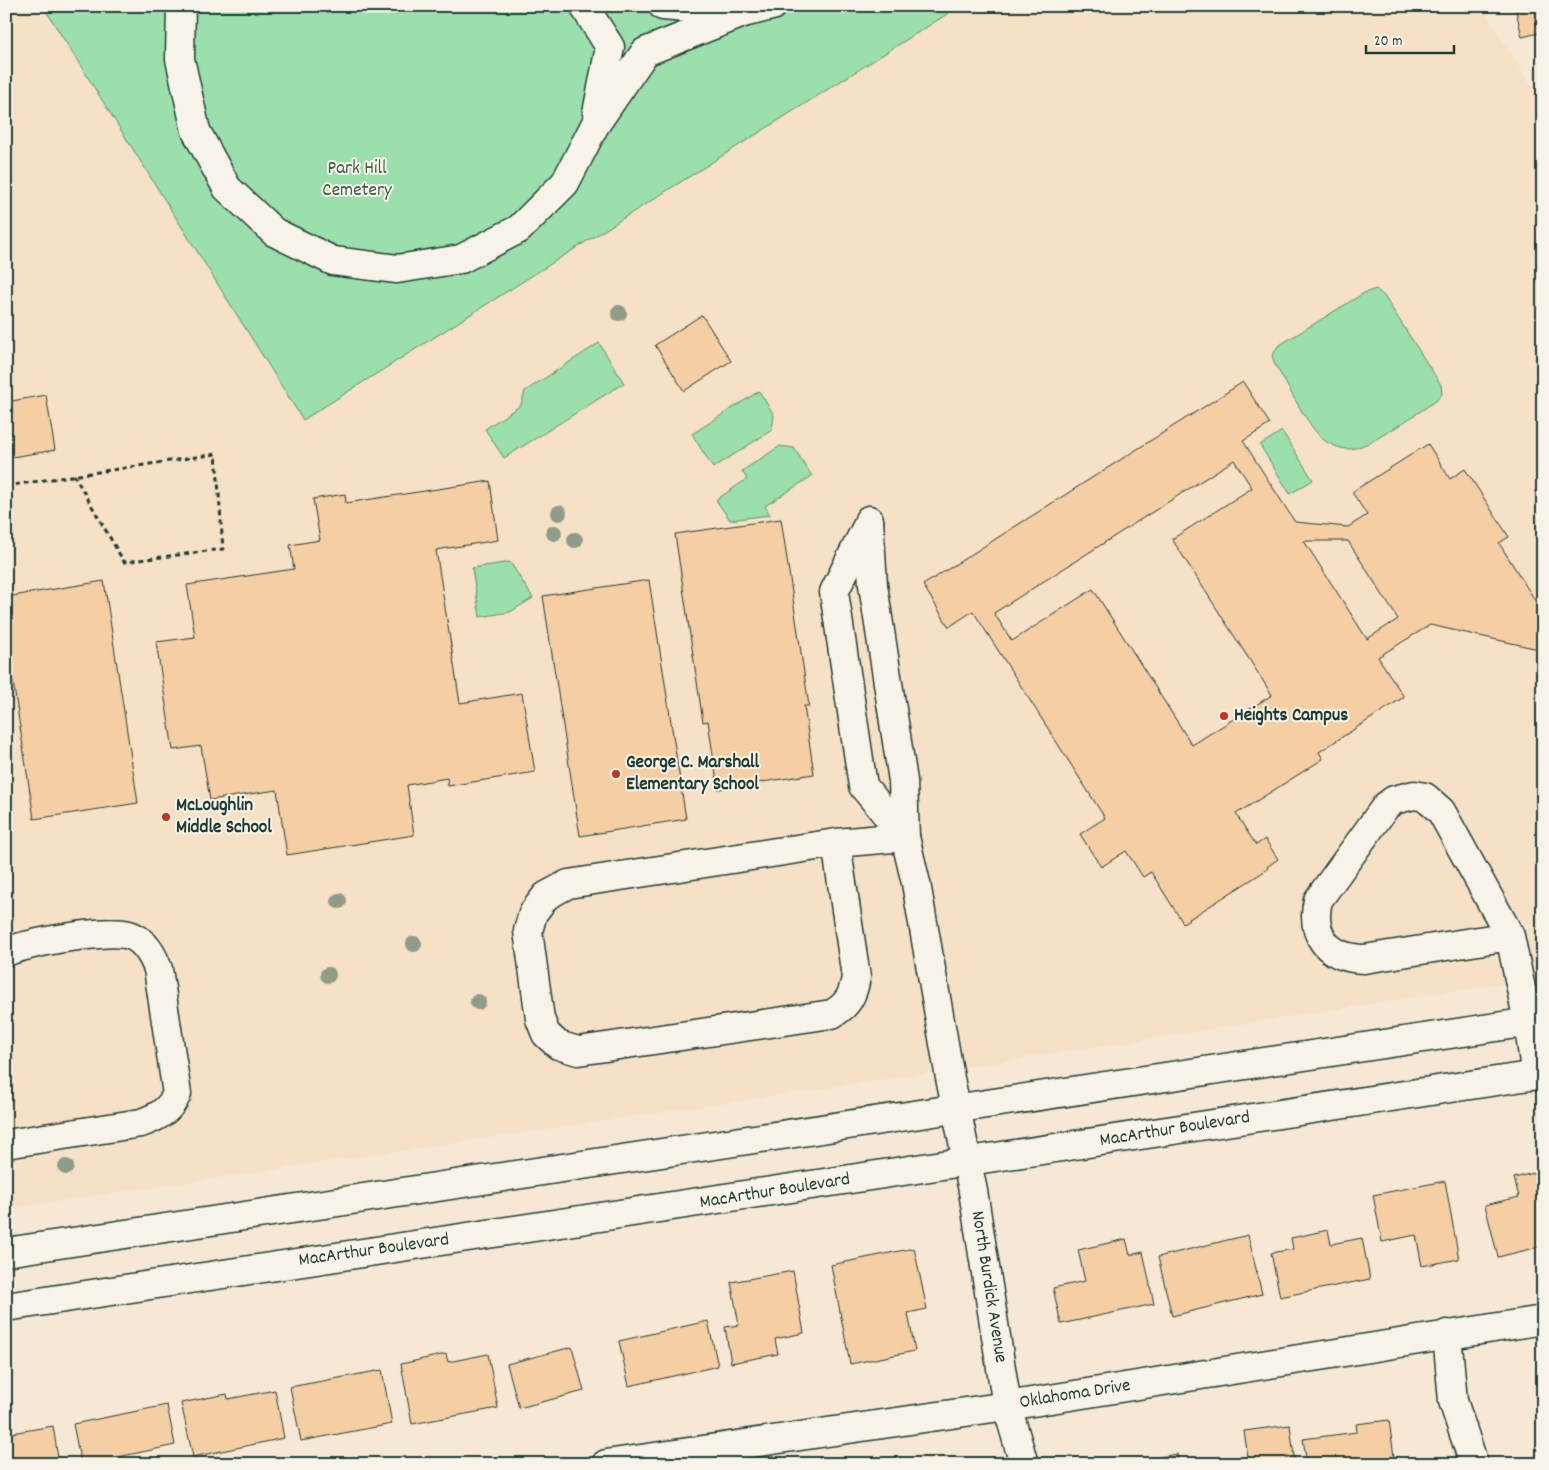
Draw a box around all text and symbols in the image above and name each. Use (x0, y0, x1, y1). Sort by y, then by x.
scale bar (1366, 22, 1454, 54)
text: 20 m (1374, 31, 1402, 53)
park label: Park Hill Cemetery (322, 156, 392, 205)
place label: Heights Campus (1234, 703, 1348, 730)
marker: Heights Campus (1218, 710, 1230, 722)
place label: George C. Marshall Elementary School (626, 750, 760, 799)
marker: George C. Marshall Elementary School (610, 768, 622, 780)
place label: McLoughlin Middle School (176, 793, 272, 842)
marker: McLoughlin Middle School (160, 811, 172, 823)
street label: MacArthur Boulevard (1098, 1105, 1252, 1155)
street label: MacArthur Boulevard (698, 1167, 852, 1217)
street label: North Burdick Avenue (963, 1209, 1013, 1365)
street label: MacArthur Boulevard (297, 1227, 451, 1275)
street label: Oklahoma Drive (1017, 1373, 1133, 1417)

